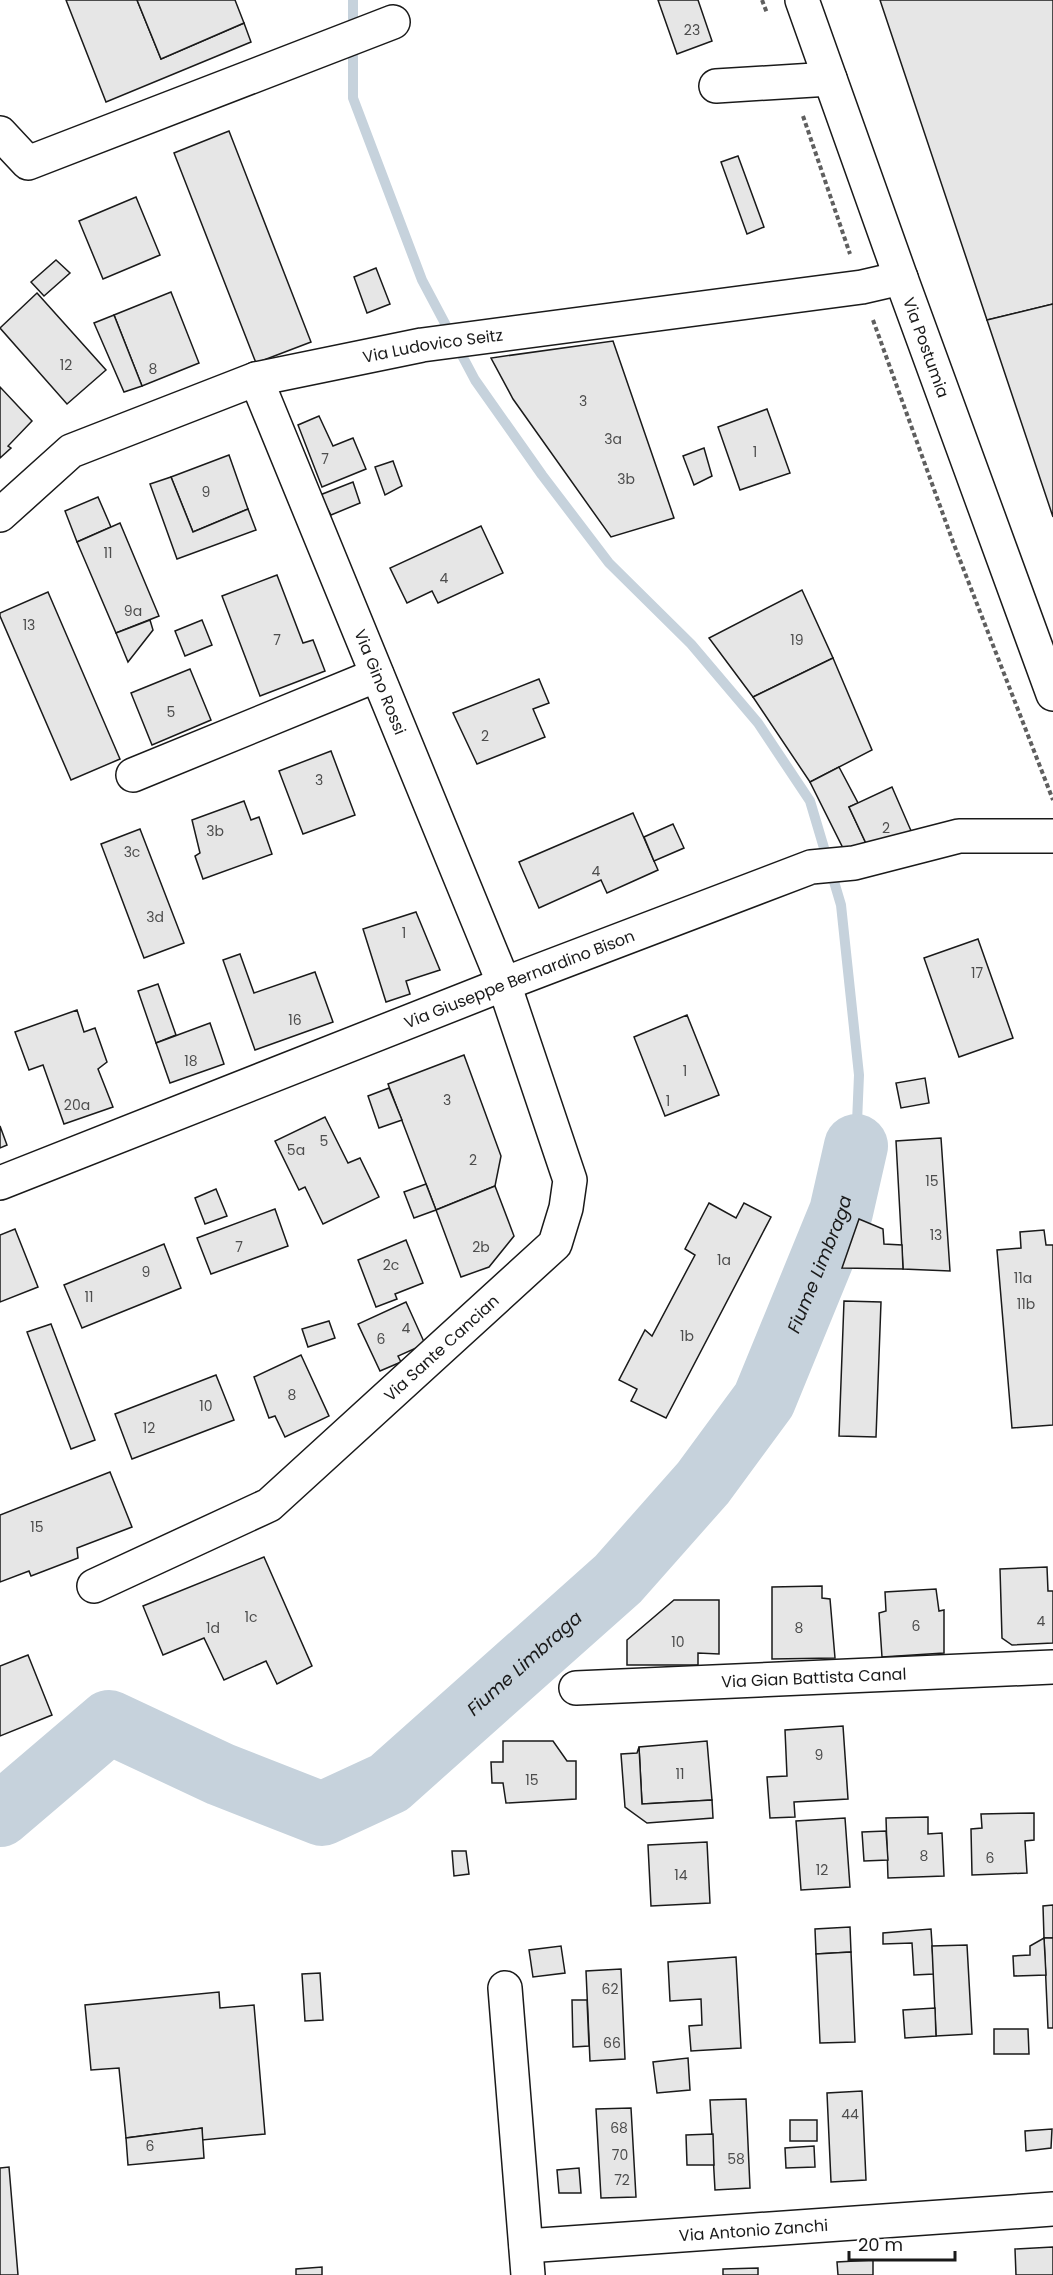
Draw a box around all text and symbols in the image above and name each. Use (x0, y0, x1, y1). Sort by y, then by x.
house number: 23 (684, 20, 700, 40)
street label: Via Postumia (898, 294, 955, 401)
street label: Via Ludovico Seitz (361, 323, 504, 368)
house number: 12 (60, 355, 72, 375)
house number: 8 (149, 359, 158, 379)
house number: 3 (579, 391, 587, 411)
house number: 3a (604, 429, 622, 449)
house number: 1 (753, 442, 757, 462)
house number: 7 (321, 449, 329, 469)
house number: 3b (617, 469, 635, 489)
house number: 9 (202, 482, 210, 502)
house number: 11 (104, 543, 112, 563)
house number: 4 (440, 568, 449, 588)
house number: 9a (124, 601, 142, 621)
house number: 13 (23, 615, 35, 635)
street label: Via Gino Rossi (348, 626, 412, 738)
house number: 7 (273, 630, 281, 650)
house number: 19 (790, 630, 804, 650)
house number: 5 (167, 702, 175, 722)
house number: 2 (481, 726, 489, 746)
house number: 3 (315, 770, 323, 790)
house number: 2 (882, 818, 890, 838)
house number: 3b (206, 821, 224, 841)
house number: 3c (124, 842, 140, 862)
house number: 4 (592, 861, 601, 881)
house number: 3d (146, 907, 164, 927)
house number: 1 (402, 923, 406, 943)
street label: Via Giuseppe Bernardino Bison (401, 924, 638, 1034)
house number: 17 (971, 963, 983, 983)
house number: 16 (288, 1010, 302, 1030)
house number: 18 (184, 1051, 198, 1071)
house number: 1 (683, 1061, 687, 1081)
house number: 3 (443, 1090, 451, 1110)
house number: 1 (666, 1091, 670, 1111)
house number: 20a (64, 1095, 90, 1115)
house number: 5 (320, 1131, 328, 1151)
house number: 5a (287, 1140, 305, 1160)
house number: 2 (469, 1150, 477, 1170)
house number: 15 (925, 1171, 939, 1191)
water label: Fiume Limbraga (780, 1193, 857, 1337)
house number: 13 (930, 1225, 942, 1245)
house number: 7 (235, 1237, 243, 1257)
house number: 2b (472, 1237, 490, 1257)
house number: 1a (717, 1250, 731, 1270)
house number: 2c (383, 1255, 399, 1275)
house number: 9 (142, 1262, 150, 1282)
house number: 11a (1014, 1268, 1032, 1288)
house number: 11 (85, 1287, 93, 1307)
street label: Via Sante Cancian (379, 1289, 504, 1406)
house number: 11b (1017, 1294, 1035, 1314)
house number: 4 (402, 1318, 411, 1338)
house number: 1b (680, 1326, 694, 1346)
house number: 6 (377, 1329, 386, 1349)
house number: 8 (288, 1385, 297, 1405)
house number: 10 (199, 1396, 213, 1416)
house number: 12 (143, 1418, 155, 1438)
house number: 15 (30, 1517, 44, 1537)
water label: Fiume Limbraga (461, 1605, 587, 1721)
house number: 1c (245, 1607, 257, 1627)
house number: 4 (1037, 1611, 1046, 1631)
house number: 6 (912, 1616, 921, 1636)
house number: 1d (206, 1618, 220, 1638)
house number: 8 (795, 1618, 804, 1638)
house number: 10 (671, 1632, 685, 1652)
street label: Via Gian Battista Canal (721, 1662, 907, 1693)
house number: 9 (815, 1745, 823, 1765)
house number: 11 (676, 1764, 684, 1784)
house number: 15 (525, 1770, 539, 1790)
house number: 8 (920, 1846, 929, 1866)
house number: 6 (986, 1848, 995, 1868)
house number: 12 (816, 1860, 828, 1880)
house number: 14 (674, 1865, 688, 1885)
house number: 62 (602, 1979, 618, 1999)
house number: 66 (603, 2033, 621, 2053)
house number: 44 (841, 2104, 859, 2124)
house number: 68 (610, 2118, 628, 2138)
house number: 6 (146, 2136, 155, 2156)
house number: 70 (612, 2145, 628, 2165)
house number: 58 (727, 2149, 745, 2169)
house number: 72 (614, 2170, 630, 2190)
street label: Via Antonio Zanchi (678, 2213, 829, 2247)
scale bar (849, 2224, 956, 2262)
text: 20 m (858, 2232, 903, 2257)

